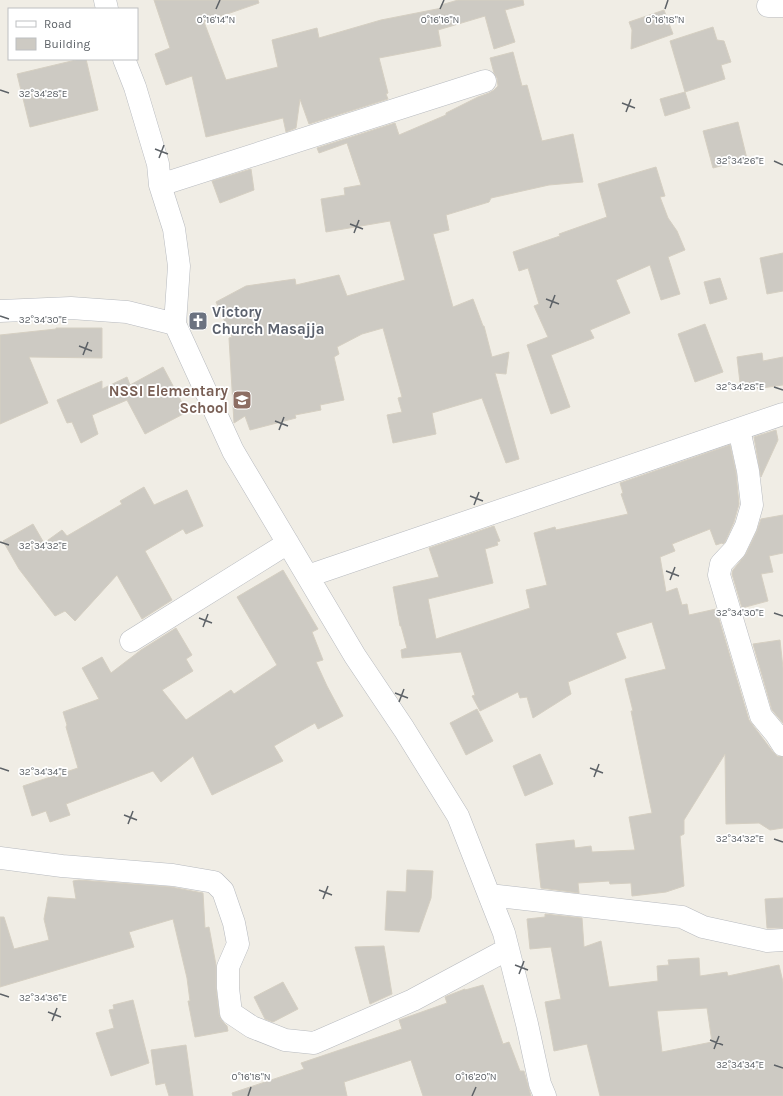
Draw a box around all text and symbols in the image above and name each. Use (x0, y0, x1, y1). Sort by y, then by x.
legend (8, 8, 138, 60)
text: 0°16'14"N (197, 14, 235, 26)
text: 0°16'16"N (421, 14, 459, 26)
text: 0°16'18"N (645, 14, 685, 26)
text: Road (44, 17, 72, 31)
text: Building (44, 37, 91, 51)
text: 32°34'28"E (19, 88, 67, 100)
text: 32°34'26"E (716, 155, 764, 167)
place label: Victory Church Masajja (212, 303, 325, 338)
church icon: Victory Church Masajja (187, 310, 209, 332)
text: 32°34'30"E (19, 314, 67, 326)
text: 32°34'28"E (716, 381, 764, 393)
place label: NSSI Elementary School (109, 382, 228, 417)
school or university icon: NSSI Elementary School (231, 389, 253, 411)
text: 32°34'32"E (19, 540, 67, 552)
text: 32°34'30"E (716, 607, 764, 619)
text: 32°34'34"E (19, 766, 67, 778)
text: 32°34'32"E (716, 833, 764, 845)
text: 32°34'36"E (19, 992, 67, 1004)
text: 32°34'34"E (716, 1059, 764, 1071)
text: 0°16'18"N (231, 1071, 271, 1083)
text: 0°16'20"N (455, 1071, 497, 1083)

